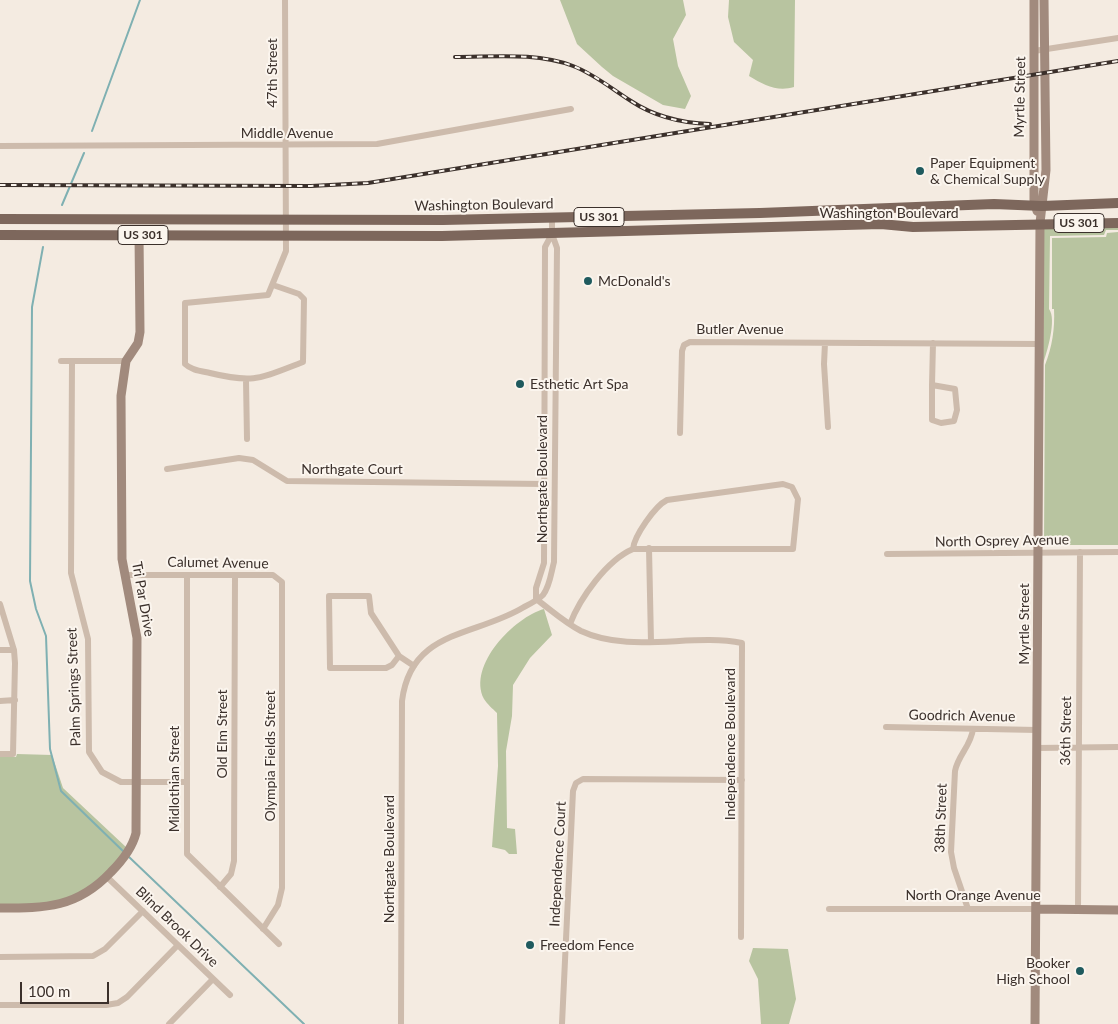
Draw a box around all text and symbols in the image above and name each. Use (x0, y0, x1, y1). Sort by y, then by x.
street label: 47th Street (264, 38, 280, 108)
street label: Myrtle Street (1011, 56, 1029, 138)
street label: Middle Avenue (241, 125, 333, 141)
place label: Paper Equipment & Chemical Supply (930, 155, 1045, 188)
marker: Paper Equipment & Chemical Supply (914, 165, 926, 177)
street label: Washington Boulevard (414, 195, 554, 215)
street label: Washington Boulevard (819, 205, 959, 221)
road number: US 301 (574, 208, 624, 226)
road number: US 301 (1054, 214, 1104, 232)
road number: US 301 (118, 226, 168, 244)
place label: McDonald's (598, 273, 671, 289)
marker: McDonald's (582, 275, 594, 287)
street label: Butler Avenue (696, 321, 784, 337)
place label: Esthetic Art Spa (530, 376, 628, 392)
marker: Esthetic Art Spa (514, 378, 526, 390)
street label: Northgate Boulevard (534, 415, 550, 543)
street label: Northgate Court (301, 461, 403, 477)
street label: North Osprey Avenue (935, 531, 1069, 551)
street label: Calumet Avenue (167, 554, 269, 572)
street label: Tri Par Drive (128, 560, 158, 638)
street label: Myrtle Street (1016, 583, 1032, 665)
street label: Palm Springs Street (64, 627, 84, 747)
street label: Independence Boulevard (722, 668, 738, 820)
street label: Old Elm Street (214, 689, 230, 779)
street label: Olympia Fields Street (262, 690, 278, 822)
street label: 36th Street (1057, 696, 1075, 766)
street label: Goodrich Avenue (908, 707, 1016, 725)
street label: Midlothian Street (166, 726, 182, 832)
street label: 38th Street (931, 783, 951, 853)
street label: Northgate Boulevard (381, 795, 397, 923)
street label: Independence Court (546, 801, 570, 927)
street label: Blind Brook Drive (132, 883, 222, 971)
street label: North Orange Avenue (905, 887, 1041, 903)
place label: Freedom Fence (540, 937, 634, 953)
marker: Freedom Fence (524, 939, 536, 951)
place label: Booker High School (996, 955, 1070, 988)
marker: Booker High School (1074, 965, 1086, 977)
scale bar (22, 972, 111, 1004)
text: 100 m (28, 982, 70, 1000)

